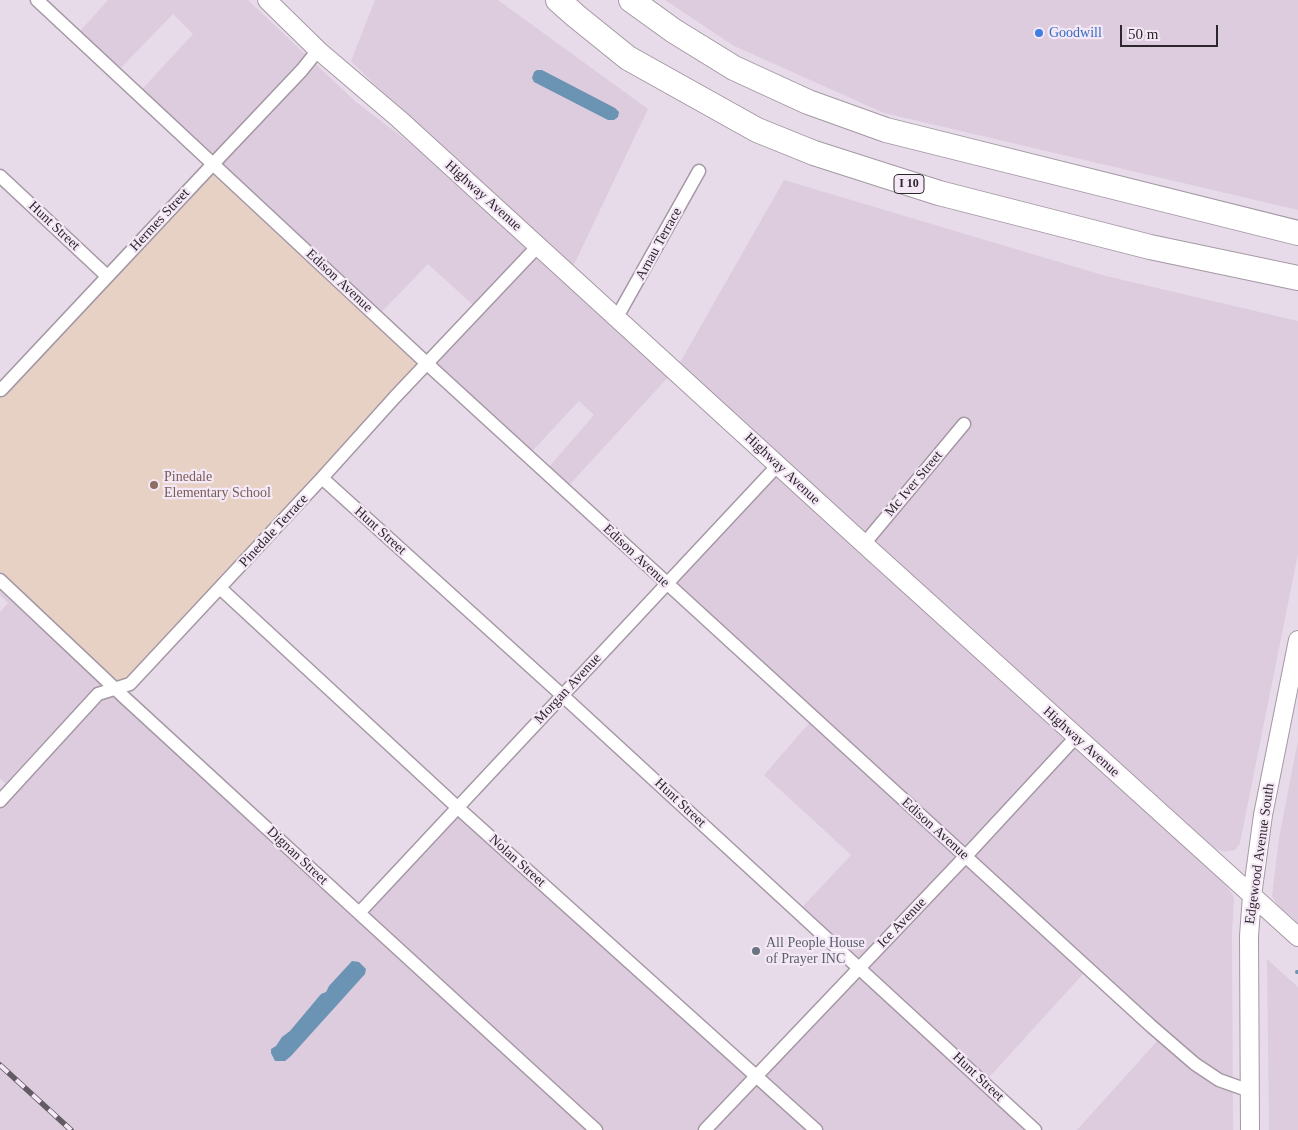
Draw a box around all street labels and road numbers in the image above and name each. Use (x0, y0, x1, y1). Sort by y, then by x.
street label: Highway Avenue (441, 157, 525, 235)
road number: I 10 (894, 174, 924, 193)
street label: Hermes Street (127, 185, 193, 255)
street label: Hunt Street (25, 198, 83, 254)
street label: Arnau Terrace (632, 205, 686, 283)
street label: Edison Avenue (302, 246, 376, 316)
street label: Highway Avenue (741, 430, 823, 508)
street label: Mc Iver Street (882, 448, 946, 520)
street label: Pinedale Terrace (236, 491, 312, 571)
street label: Hunt Street (351, 503, 409, 559)
street label: Edison Avenue (599, 521, 673, 591)
street label: Morgan Avenue (531, 650, 605, 728)
street label: Highway Avenue (1039, 703, 1123, 781)
street label: Hunt Street (651, 775, 709, 831)
street label: Edgewood Avenue South (1242, 782, 1278, 926)
street label: Edison Avenue (898, 794, 972, 864)
street label: Dignan Street (263, 823, 331, 889)
street label: Nolan Street (485, 831, 549, 891)
street label: Ice Avenue (874, 894, 930, 952)
street label: Hunt Street (949, 1049, 1007, 1105)

